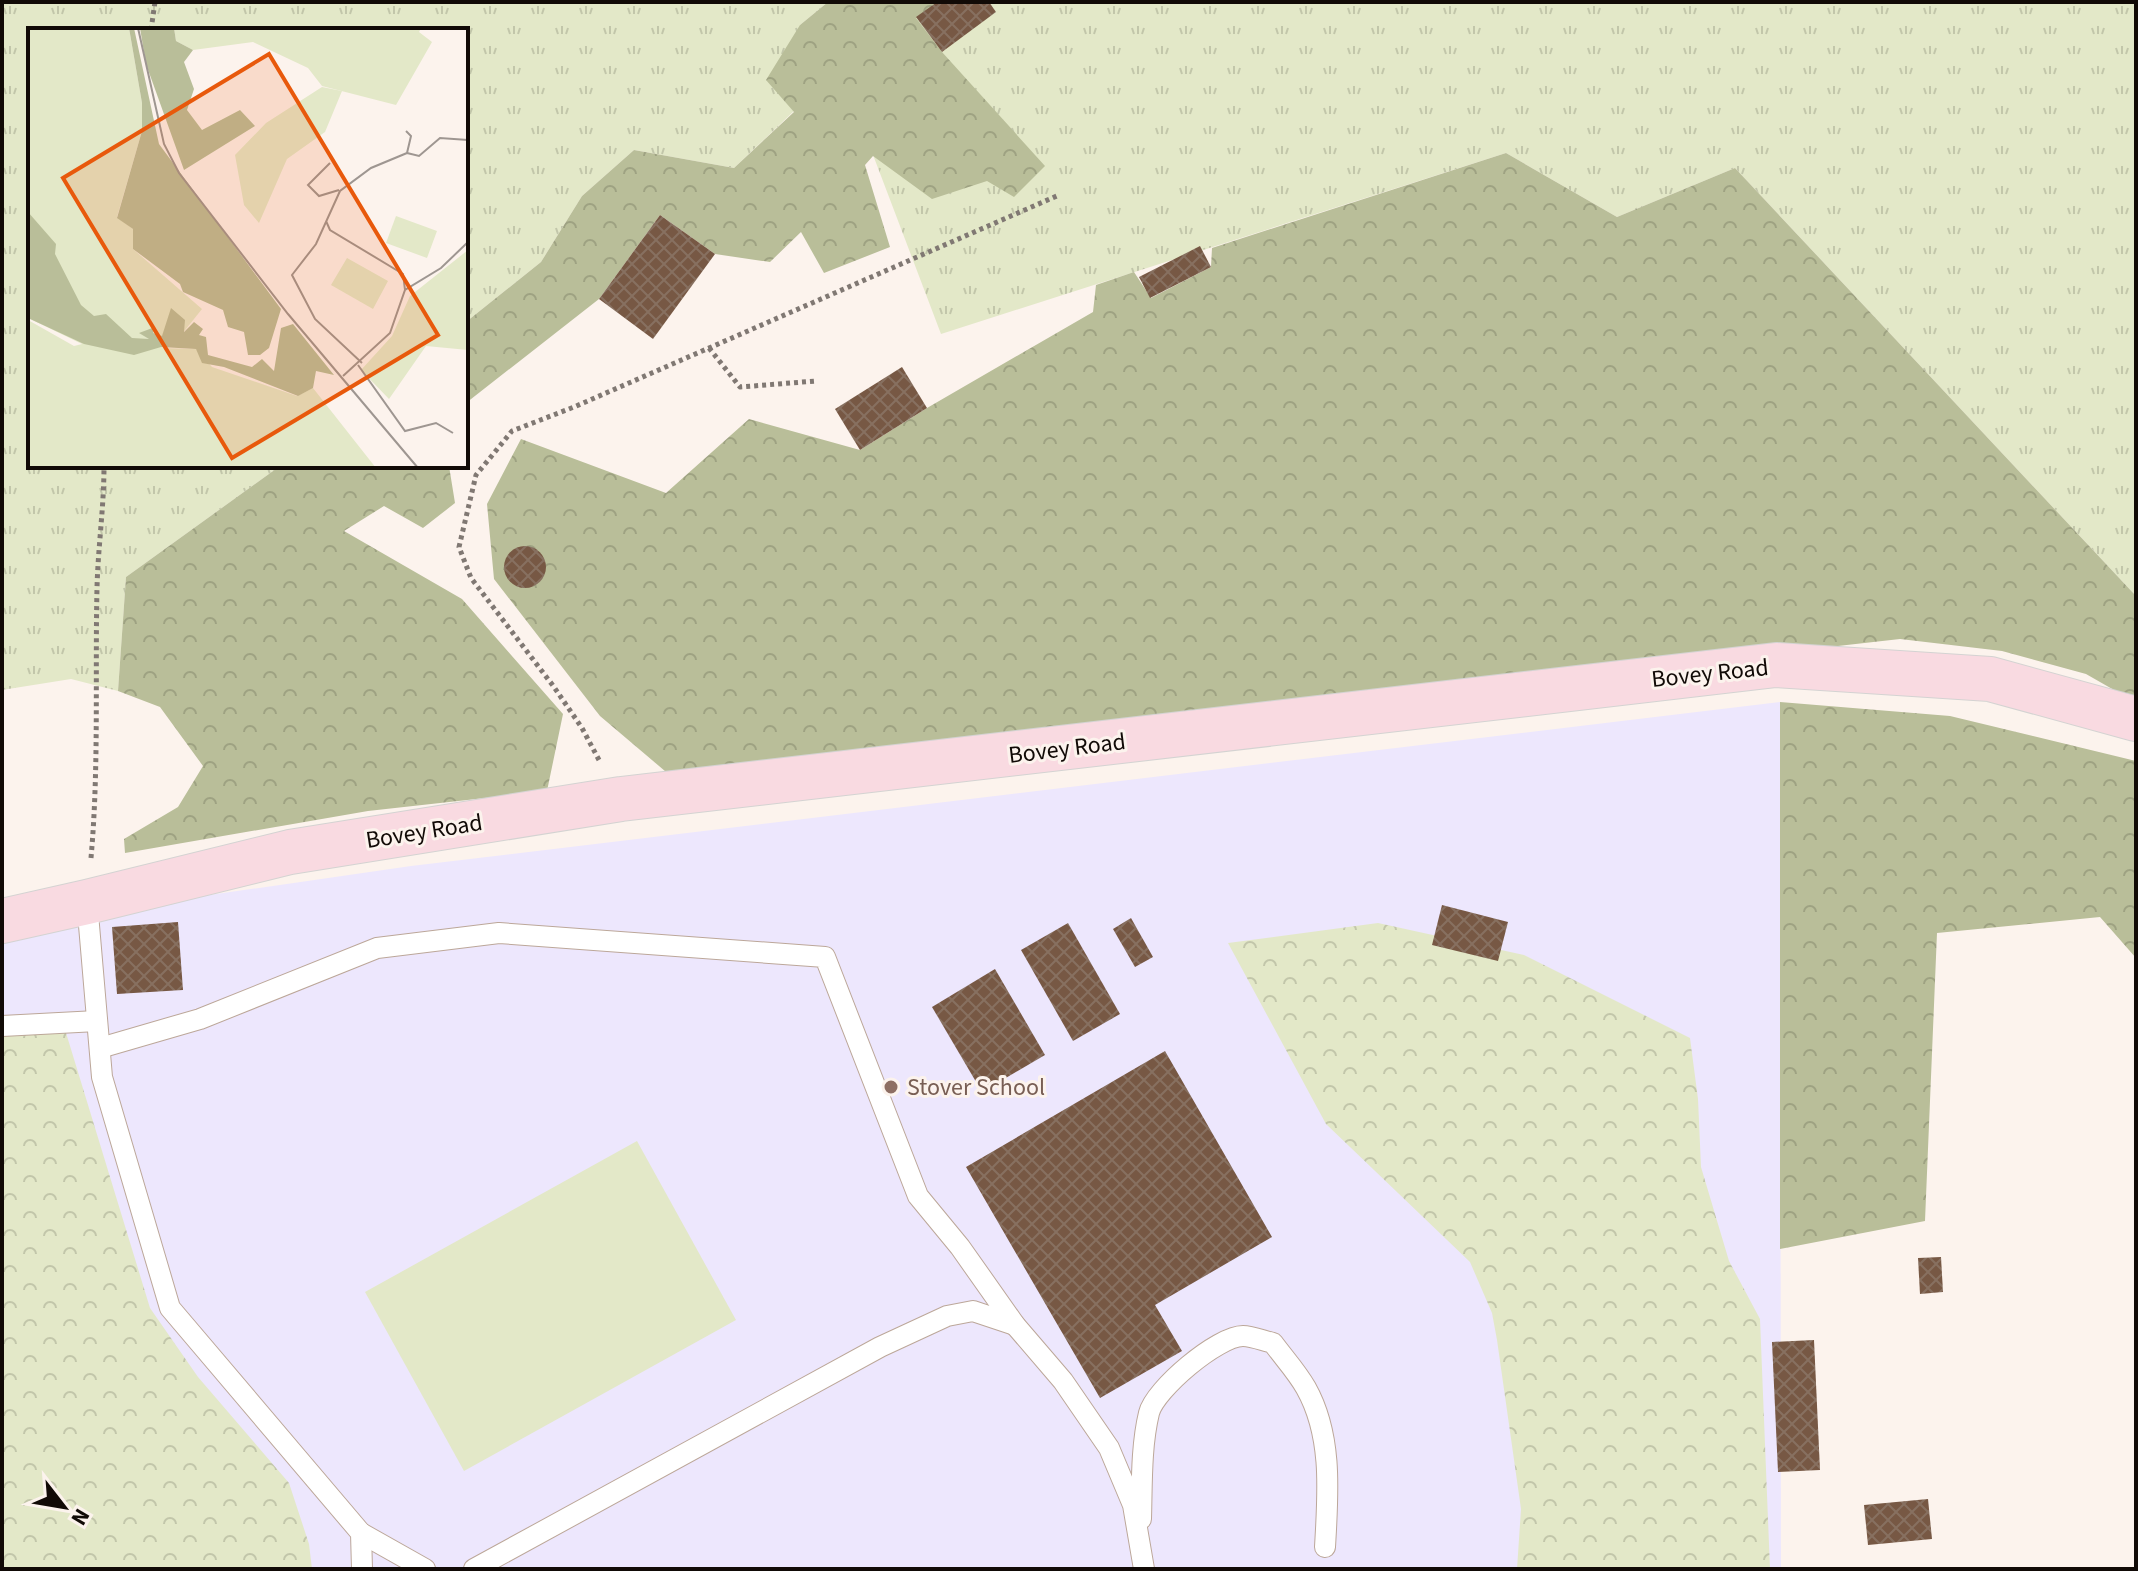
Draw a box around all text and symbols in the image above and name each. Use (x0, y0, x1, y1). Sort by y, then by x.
inset map (28, 28, 468, 468)
street label: Bovey Road (1650, 650, 1770, 697)
street label: Bovey Road (1007, 724, 1128, 773)
street label: Bovey Road (363, 805, 485, 858)
place label: Stover School (907, 1070, 1045, 1105)
marker: Stover School (882, 1078, 900, 1096)
north arrow (24, 1467, 104, 1547)
text: N (63, 1502, 98, 1531)

